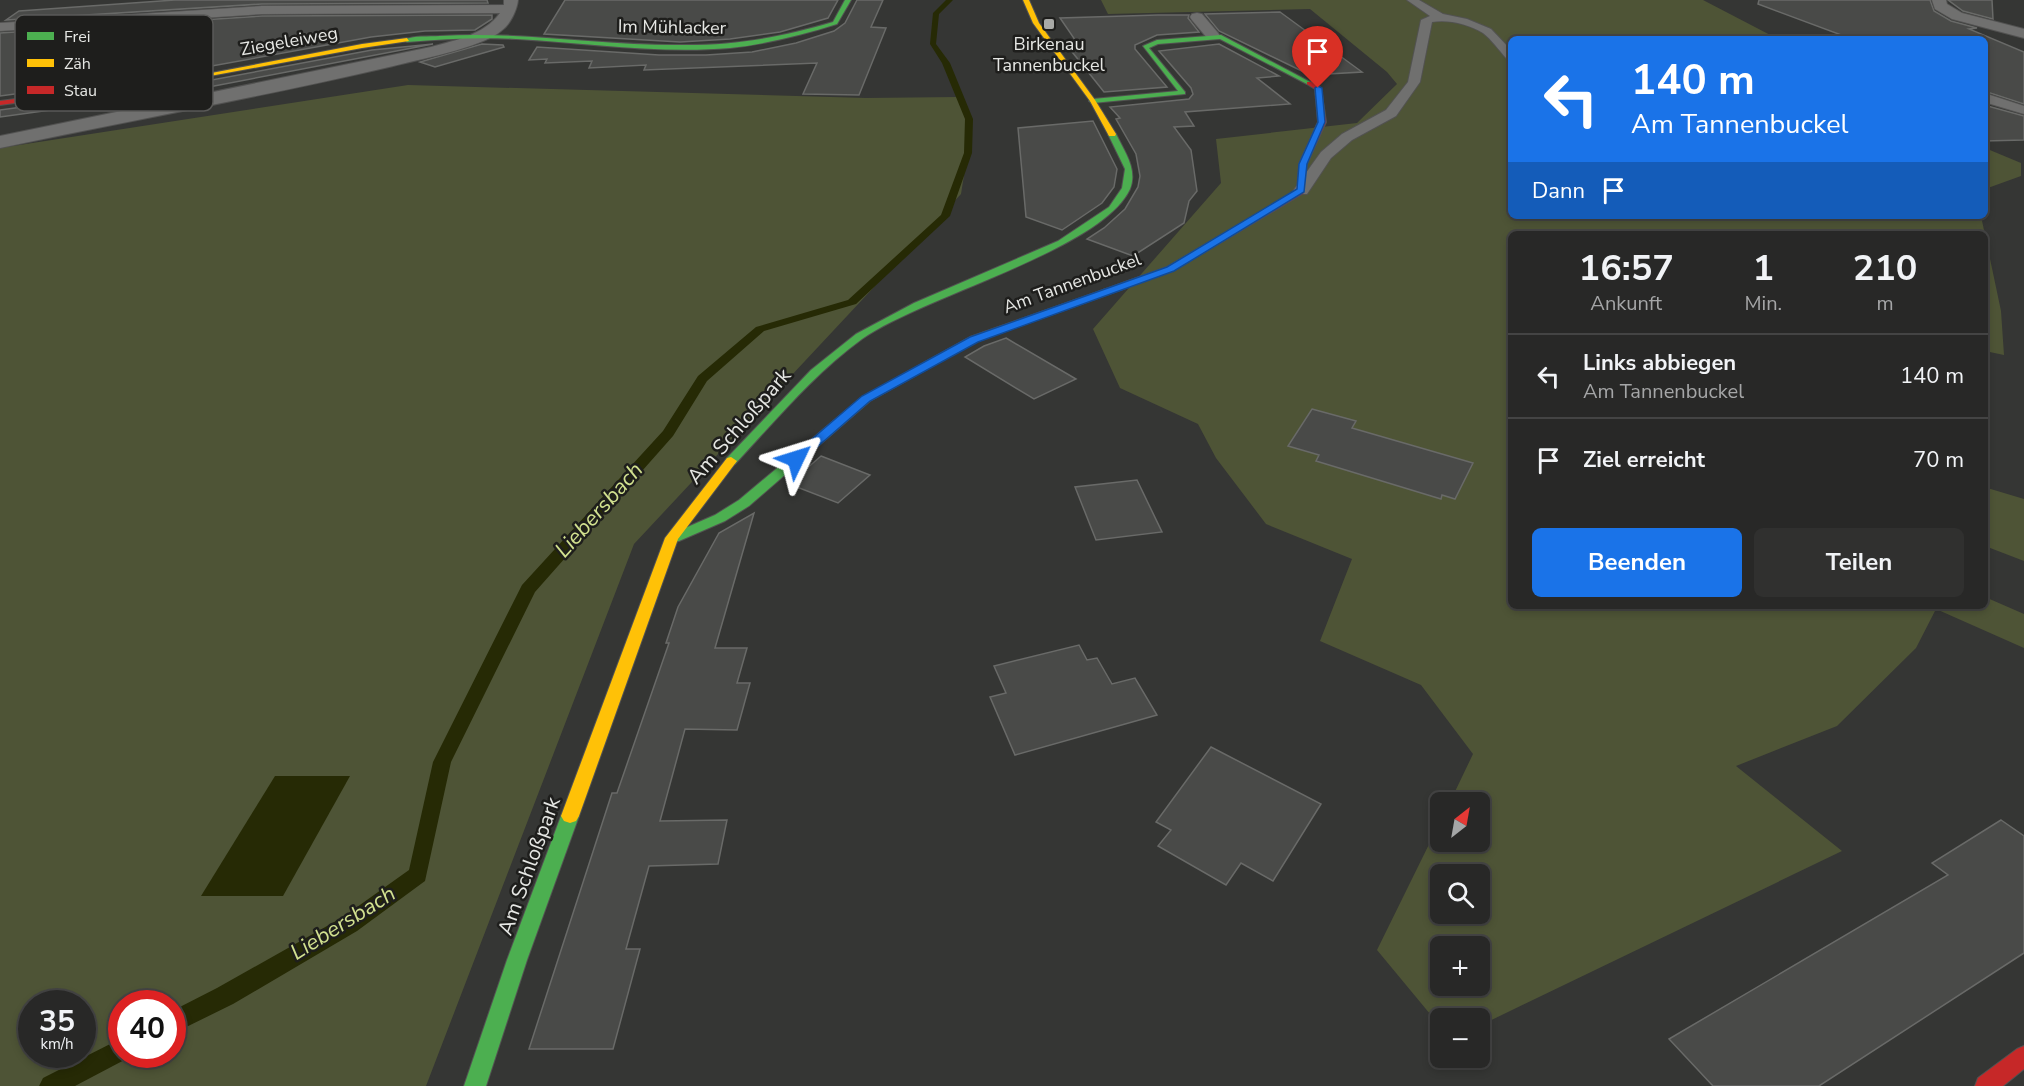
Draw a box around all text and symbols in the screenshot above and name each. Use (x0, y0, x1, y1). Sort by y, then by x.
street label: Im Mühlacker (618, 14, 727, 40)
legend (15, 15, 213, 111)
marker: Birkenau Tannenbuckel (1042, 17, 1056, 31)
street label: Ziegeleiweg (238, 21, 340, 61)
text: Frei (64, 26, 90, 48)
pin (1292, 26, 1343, 88)
place label: Birkenau Tannenbuckel (993, 32, 1106, 77)
icon: arrive (1301, 35, 1334, 68)
text: 140 m (1631, 52, 1755, 109)
text: Zäh (64, 53, 91, 75)
icon: left (1532, 60, 1610, 138)
text: Stau (64, 80, 97, 102)
text: Am Tannenbuckel (1631, 106, 1849, 143)
icon: arrive (1597, 174, 1630, 207)
text: Dann (1532, 176, 1585, 206)
text: 16:57 (1579, 244, 1674, 293)
text: 1 (1752, 244, 1774, 293)
text: 210 (1853, 244, 1917, 293)
street label: Am Tannenbuckel (1000, 247, 1145, 319)
text: Ankunft (1590, 290, 1662, 317)
text: Min. (1744, 290, 1782, 317)
text: m (1876, 290, 1894, 317)
text: Links abbiegen (1583, 348, 1736, 378)
icon: left (1532, 360, 1565, 393)
text: 140 m (1900, 361, 1964, 391)
street label: Am Schloßpark (681, 362, 798, 490)
text: Am Tannenbuckel (1583, 378, 1744, 405)
position arrow (764, 427, 828, 491)
icon: arrive (1532, 444, 1565, 477)
text: Ziel erreicht (1583, 445, 1705, 475)
text: 70 m (1913, 445, 1964, 475)
water label: Liebersbach (548, 456, 650, 564)
button: Beenden (1532, 528, 1742, 597)
button: Teilen (1754, 528, 1964, 597)
street label: Am Schloßpark (491, 792, 567, 939)
north arrow (1430, 792, 1490, 852)
map controls (1430, 792, 1490, 1068)
button: search (1430, 864, 1490, 924)
water label: Liebersbach (285, 879, 401, 967)
button: + (1430, 936, 1490, 996)
speed limit sign: 40 (108, 990, 186, 1068)
text: 35 (39, 1001, 75, 1042)
button: − (1430, 1008, 1490, 1068)
text: km/h (40, 1034, 74, 1054)

